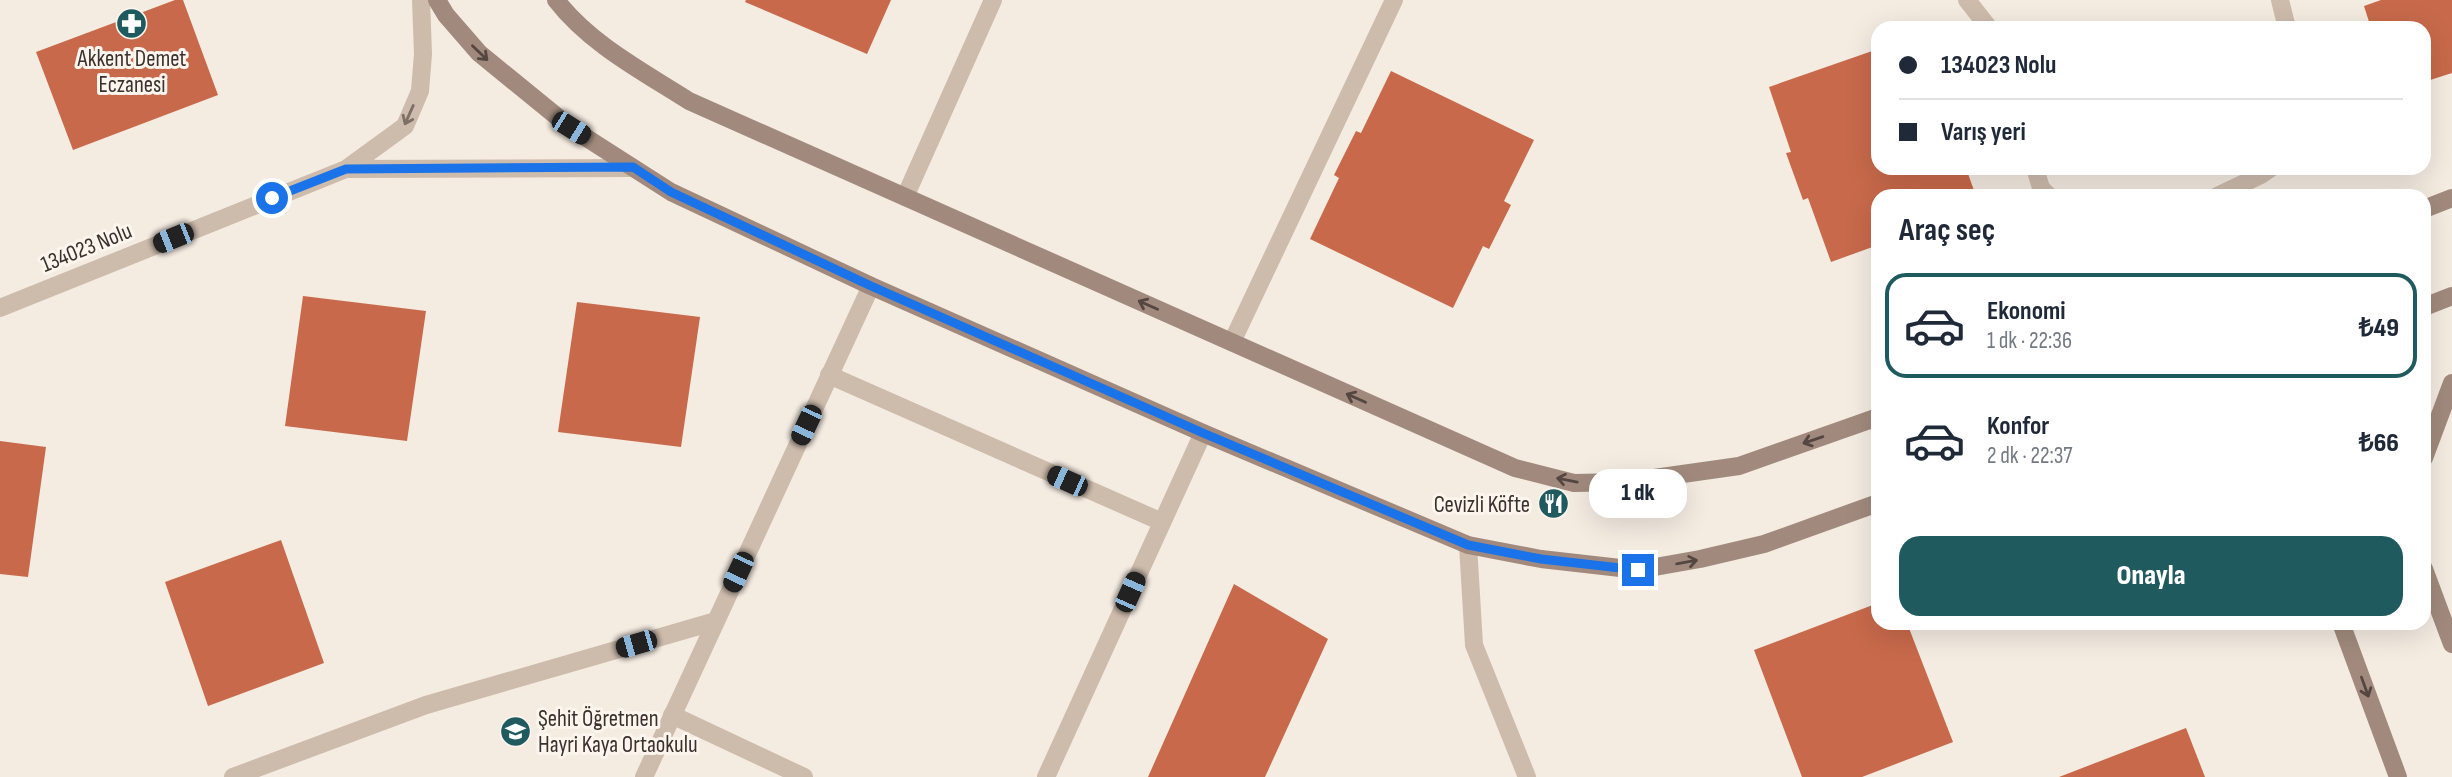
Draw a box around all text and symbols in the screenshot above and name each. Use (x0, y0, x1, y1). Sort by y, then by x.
pharmacy icon: Akkent Demet Eczanesi (115, 7, 149, 41)
one-way arrow (471, 44, 488, 61)
place label: Akkent Demet Eczanesi (77, 45, 186, 99)
text: 134023 Nolu (1941, 50, 2056, 81)
one-way arrow (402, 104, 415, 125)
car (548, 108, 595, 148)
text: Varış yeri (1941, 117, 2026, 148)
route start (256, 182, 288, 214)
text: Araç seç (1899, 211, 1995, 250)
street label: 134023 Nolu (37, 217, 136, 279)
car (150, 220, 197, 256)
icon: car (1903, 294, 1966, 357)
text: Ekonomi (1987, 296, 2066, 327)
one-way arrow (1138, 298, 1160, 311)
text: ₺49 (2359, 313, 2399, 344)
text: 1 dk · 22:36 (1987, 327, 2072, 355)
one-way arrow (1346, 391, 1367, 404)
car (788, 402, 825, 448)
icon: car (1903, 409, 1966, 472)
text: Konfor (1987, 411, 2049, 442)
text: ₺66 (2359, 428, 2399, 459)
one-way arrow (1803, 434, 1825, 447)
text: 2 dk · 22:37 (1987, 442, 2073, 470)
car (1044, 463, 1091, 499)
callout: 1 dk (1589, 468, 1687, 518)
one-way arrow (1556, 473, 1579, 487)
text: 1 dk (1621, 479, 1655, 507)
restaurant icon: Cevizli Köfte (1536, 487, 1570, 521)
place label: Cevizli Köfte (1434, 491, 1530, 519)
button: Onayla (1899, 536, 2403, 616)
car (720, 549, 757, 595)
route end (1622, 554, 1654, 586)
one-way arrow (1675, 555, 1698, 568)
car (1112, 569, 1149, 615)
car (613, 628, 660, 660)
one-way arrow (2360, 676, 2372, 698)
place label: Şehit Öğretmen Hayri Kaya Ortaokulu (538, 705, 698, 759)
school or university icon: Şehit Öğretmen Hayri Kaya Ortaokulu (498, 714, 532, 748)

